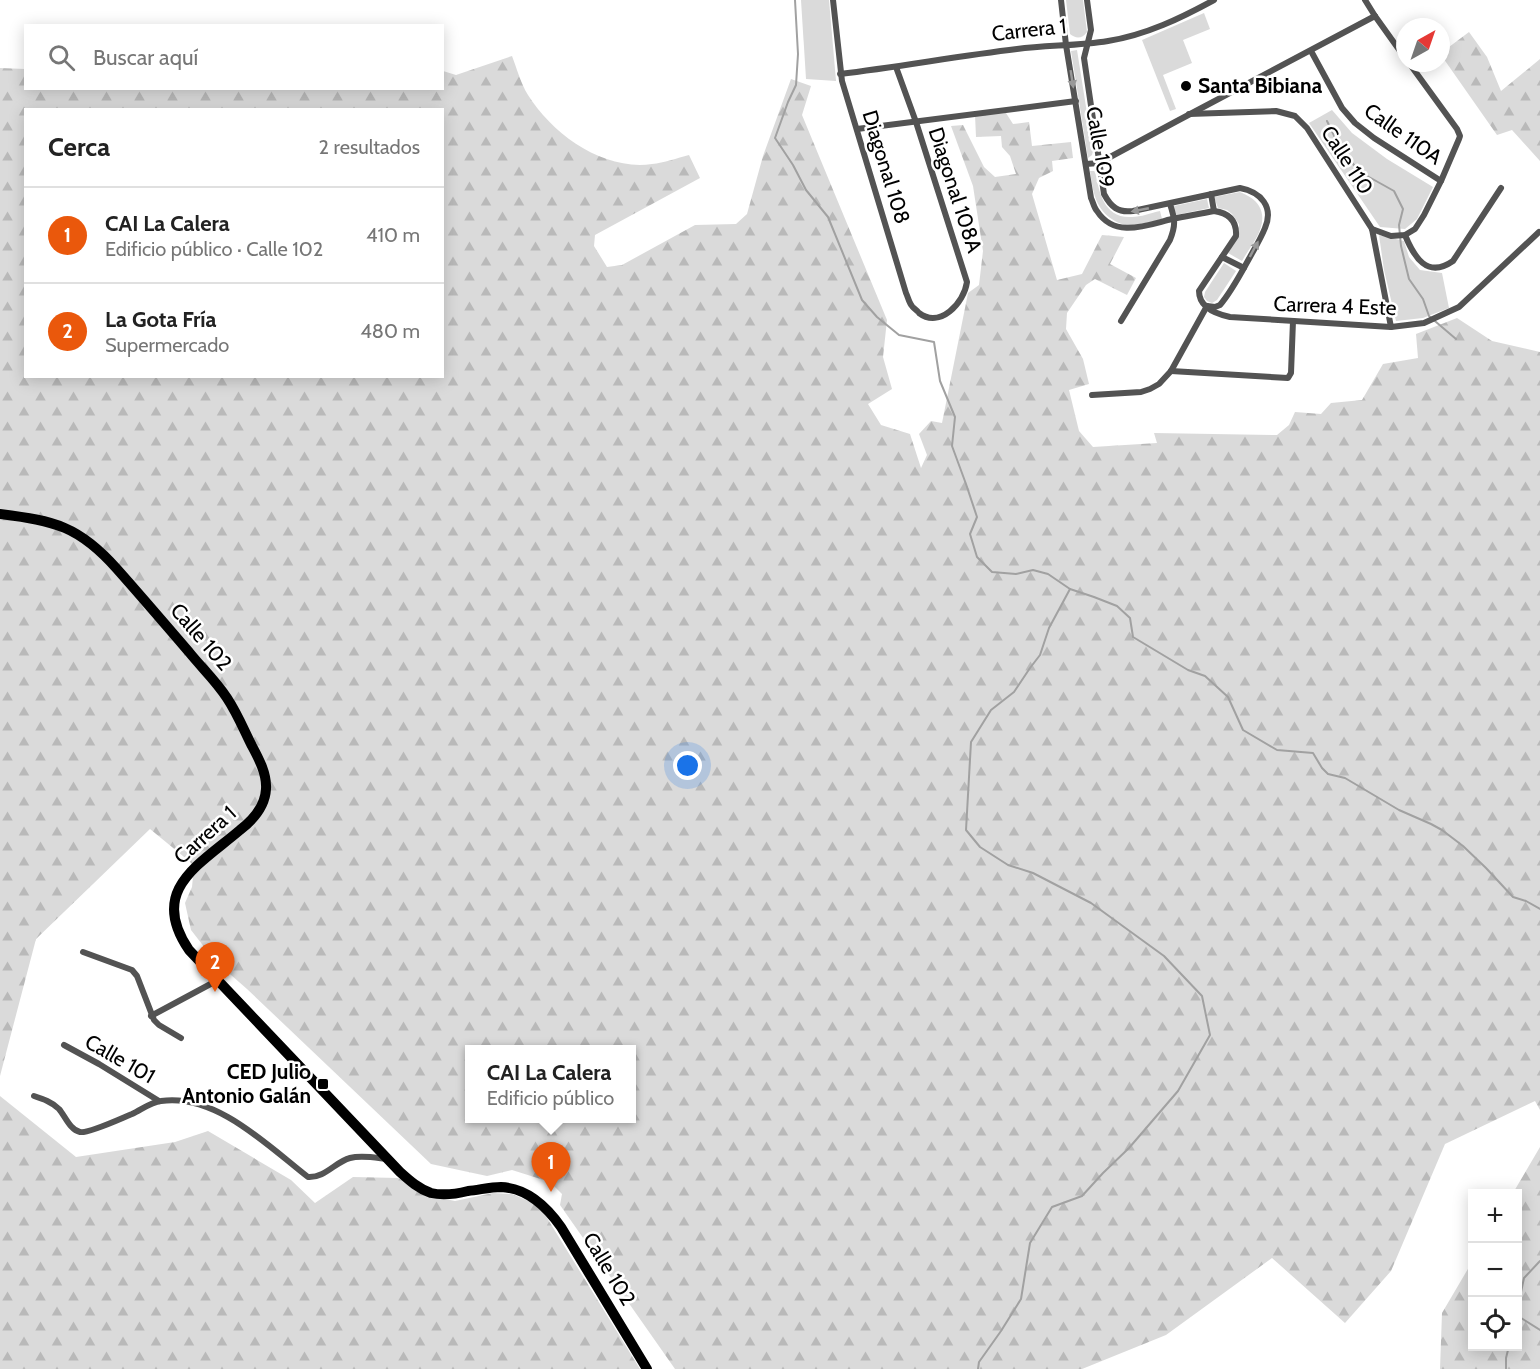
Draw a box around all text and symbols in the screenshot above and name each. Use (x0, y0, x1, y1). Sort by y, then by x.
street label: Carrera 1 (990, 13, 1068, 46)
north arrow (1396, 18, 1450, 72)
search box (24, 24, 444, 90)
icon: search (45, 41, 78, 74)
text: Buscar aquí (93, 44, 198, 71)
one-way arrow (1068, 69, 1077, 88)
place label: Santa Bibiana (1198, 73, 1323, 98)
marker: Santa Bibiana (1179, 79, 1193, 93)
street label: Calle 110A (1360, 98, 1447, 169)
street label: Calle 109 (1081, 104, 1120, 189)
street label: Diagonal 108 (857, 107, 916, 227)
street label: Calle 110 (1316, 121, 1379, 199)
street label: Diagonal 108A (923, 124, 988, 256)
text: Cerca (48, 131, 110, 163)
text: 2 resultados (319, 135, 420, 159)
one-way arrow (1130, 206, 1149, 215)
text: CAI La Calera (105, 210, 230, 237)
text: 1 (64, 223, 71, 247)
text: 410 m (366, 223, 420, 247)
text: Edificio público · Calle 102 (105, 237, 323, 261)
one-way arrow (1249, 240, 1259, 257)
street label: Carrera 4 Este (1273, 291, 1397, 320)
text: La Gota Fría (105, 306, 217, 333)
text: 2 (62, 319, 73, 343)
text: 480 m (360, 319, 420, 343)
text: Supermercado (105, 333, 229, 357)
street label: Calle 102 (165, 598, 237, 675)
your location (673, 751, 702, 780)
street label: Carrera 1 (168, 800, 241, 869)
pin: 2 (196, 942, 234, 992)
street label: Calle 101 (81, 1029, 160, 1089)
popup (465, 1045, 636, 1123)
place label: CED Julio Antonio Galán (182, 1059, 311, 1108)
text: CAI La Calera (487, 1059, 611, 1086)
marker: CED Julio Antonio Galán (316, 1077, 330, 1091)
text: Edificio público (487, 1086, 614, 1110)
pin: 1 (532, 1142, 570, 1192)
map controls (1468, 1189, 1522, 1351)
button: + (1468, 1189, 1522, 1243)
street label: Calle 102 (578, 1228, 641, 1310)
button: − (1468, 1243, 1522, 1297)
button: locate (1468, 1297, 1522, 1351)

